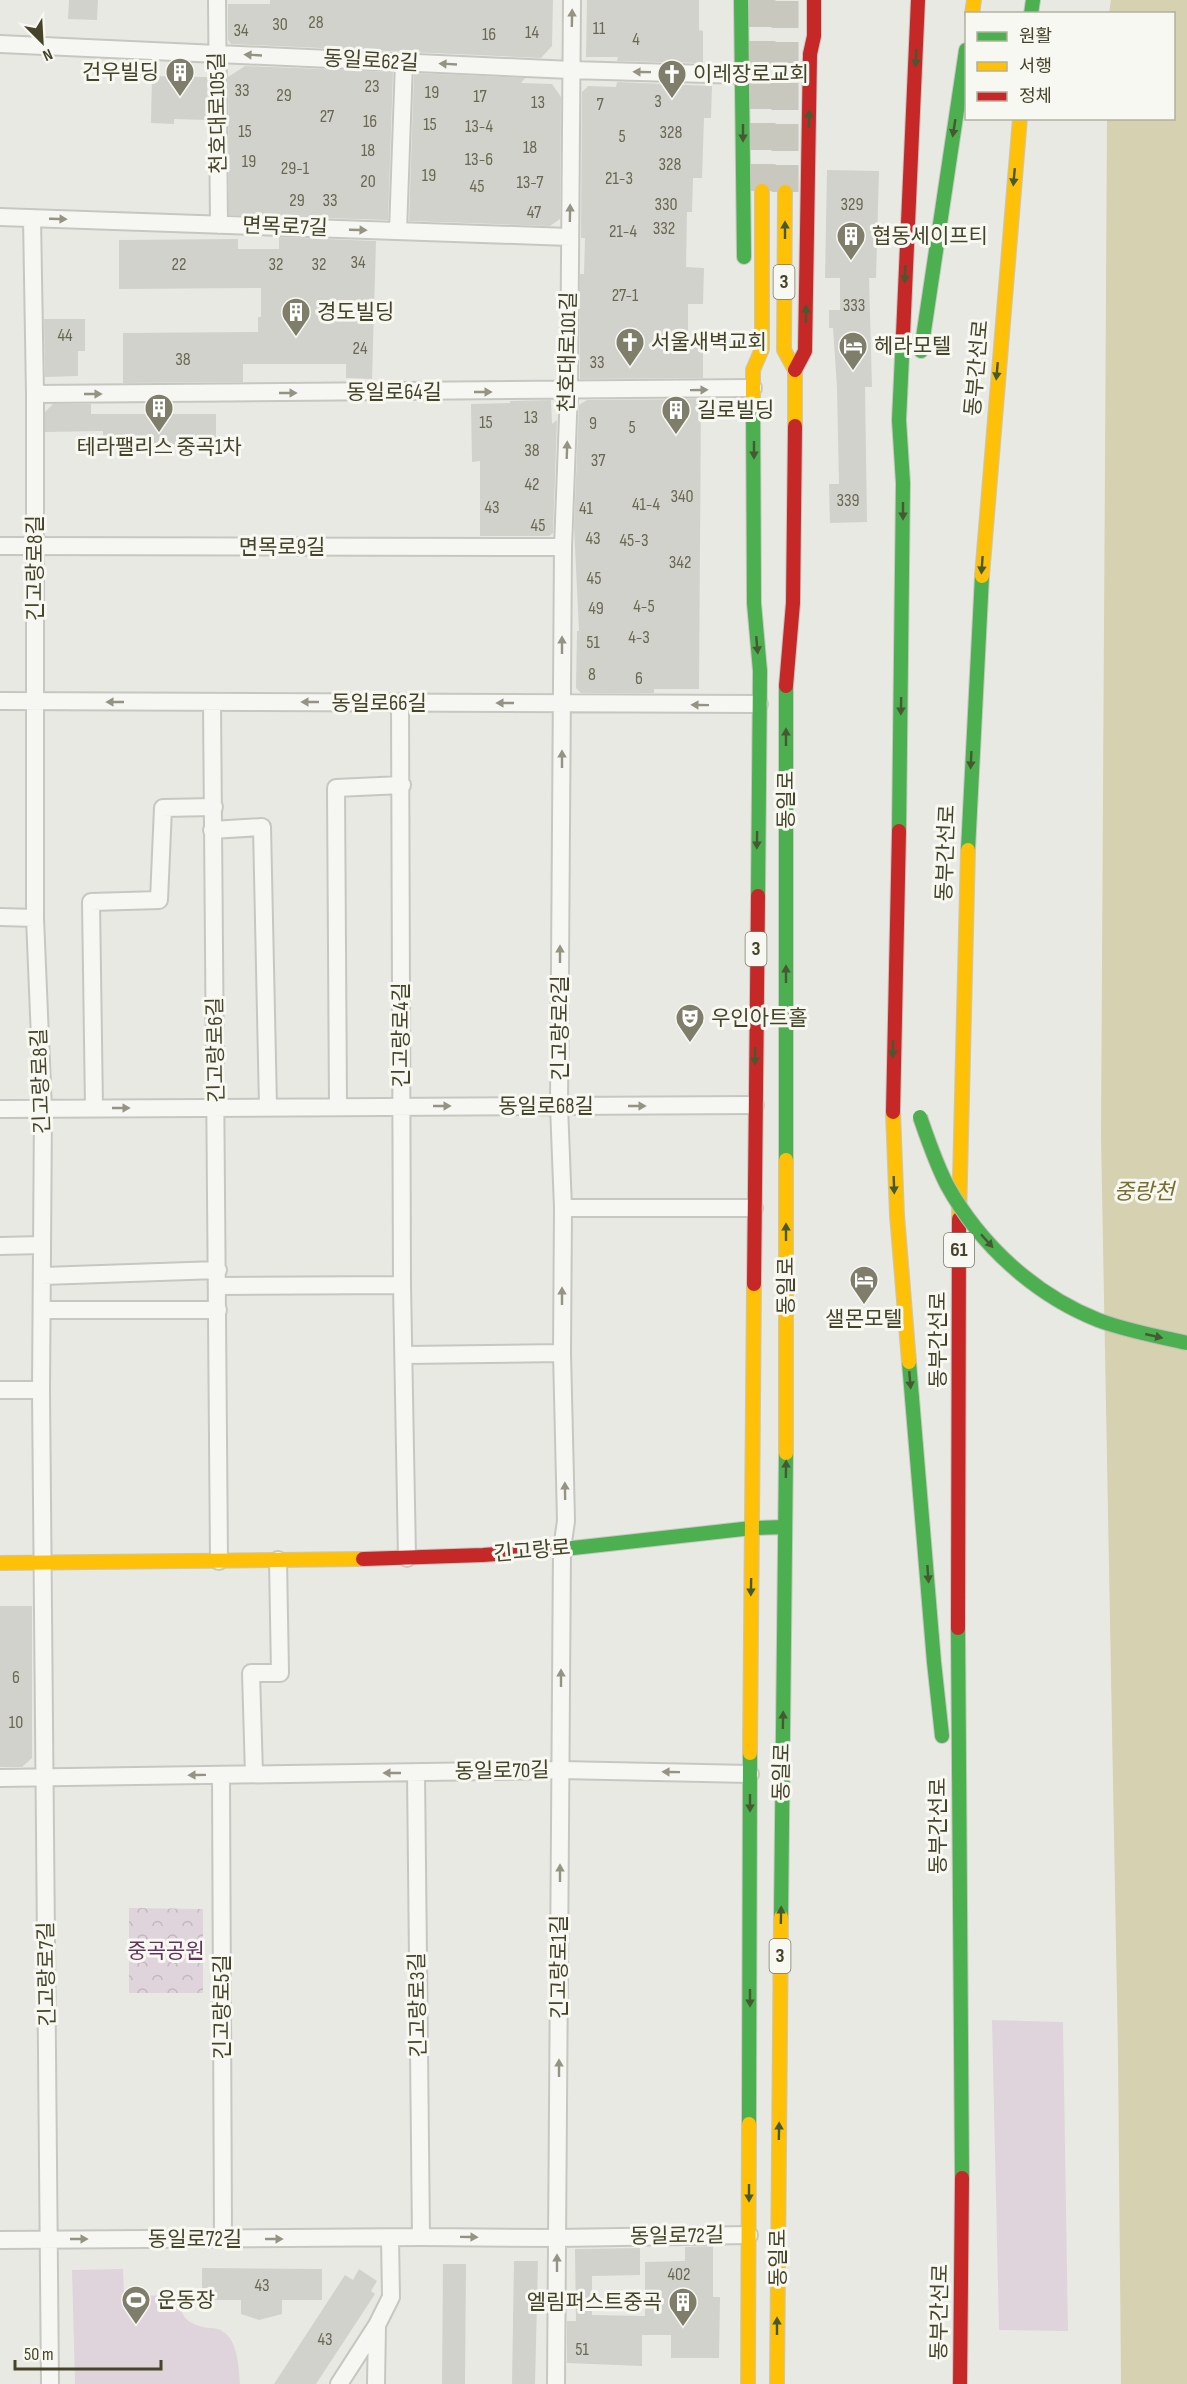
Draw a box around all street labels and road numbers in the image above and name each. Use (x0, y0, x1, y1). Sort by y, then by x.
street label: 동일로62길 (323, 46, 419, 76)
street label: 천호대로105길 (204, 52, 232, 174)
street label: 면목로7길 (242, 213, 328, 241)
road number: 3 (774, 265, 794, 299)
street label: 천호대로101길 (554, 291, 582, 413)
street label: 동부간선로 (960, 319, 994, 417)
street label: 동일로64길 (346, 380, 442, 405)
street label: 긴고랑로8길 (23, 515, 48, 621)
street label: 면목로9길 (239, 535, 325, 560)
street label: 동일로66길 (331, 691, 427, 716)
street label: 동일로 (774, 771, 799, 829)
street label: 동부간선로 (932, 804, 960, 902)
road number: 3 (746, 932, 766, 966)
street label: 긴고랑로2길 (548, 975, 573, 1081)
street label: 긴고랑로4길 (389, 982, 414, 1088)
street label: 긴고랑로6길 (203, 997, 229, 1103)
street label: 긴고랑로8길 (27, 1028, 55, 1134)
street label: 동일로68길 (498, 1094, 594, 1119)
road number: 61 (944, 1233, 974, 1267)
street label: 동일로 (774, 1257, 799, 1315)
street label: 동부간선로 (926, 1292, 951, 1388)
street label: 긴고랑로 (492, 1535, 572, 1567)
street label: 동일로 (769, 1743, 795, 1801)
street label: 동일로70길 (454, 1758, 550, 1784)
street label: 동부간선로 (926, 1778, 951, 1874)
street label: 긴고랑로1길 (547, 1915, 572, 2019)
street label: 긴고랑로7길 (34, 1921, 60, 2027)
road number: 3 (770, 1939, 790, 1973)
street label: 긴고랑로3길 (405, 1952, 431, 2058)
street label: 긴고랑로5길 (210, 1954, 235, 2060)
street label: 동일로72길 (630, 2223, 724, 2249)
street label: 동일로72길 (148, 2227, 242, 2252)
street label: 동일로 (766, 2229, 791, 2287)
street label: 동부간선로 (927, 2263, 953, 2361)

